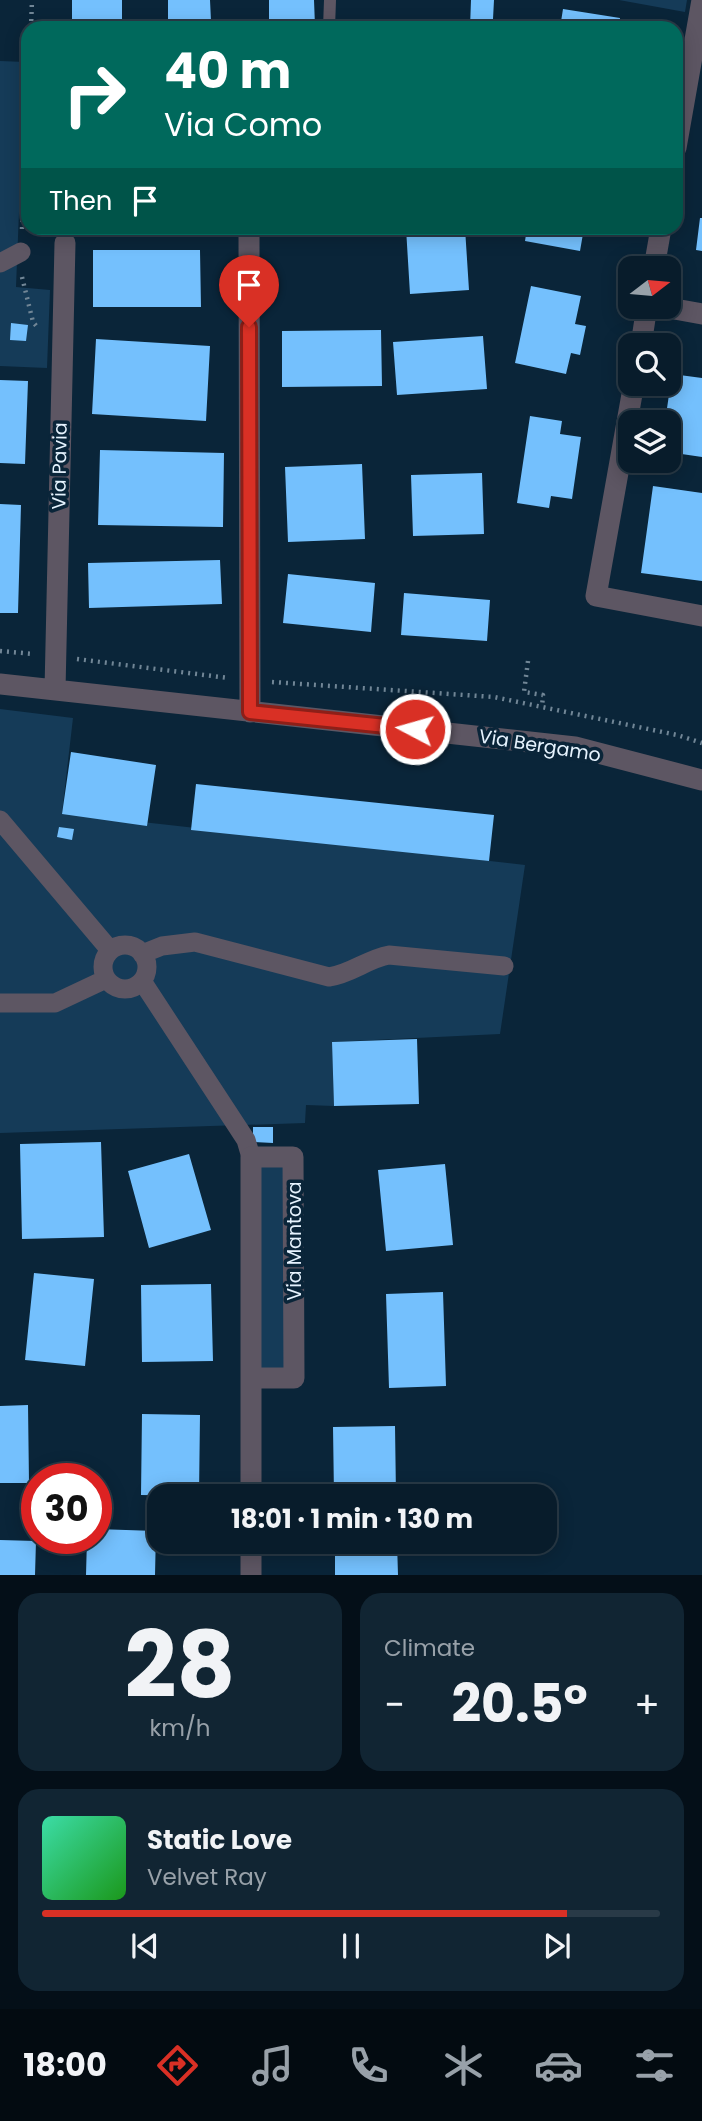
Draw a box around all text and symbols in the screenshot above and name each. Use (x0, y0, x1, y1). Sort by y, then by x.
text: 40 m (164, 37, 291, 105)
icon: right (49, 49, 140, 140)
text: Via Como (164, 102, 322, 147)
icon: arrive (126, 182, 164, 220)
text: Then (49, 183, 112, 219)
pin (219, 255, 279, 327)
north arrow (618, 256, 681, 318)
map controls (618, 256, 681, 473)
icon: arrive (230, 266, 268, 304)
button: search (618, 333, 681, 396)
button: layers (618, 410, 681, 473)
street label: Via Pavia (45, 422, 74, 510)
position arrow (378, 692, 452, 766)
street label: Via Bergamo (477, 723, 603, 768)
street label: Via Mantova (281, 1181, 308, 1301)
speed limit sign: 30 (21, 1463, 112, 1554)
text: 18:01 · 1 min · 130 m (231, 1501, 473, 1537)
text: 28 (125, 1601, 235, 1729)
text: Climate (384, 1632, 475, 1664)
text: 20.5° (451, 1667, 588, 1740)
text: − (384, 1678, 405, 1731)
text: + (634, 1678, 660, 1731)
text: km/h (149, 1712, 211, 1744)
text: Static Love (147, 1822, 292, 1858)
text: Velvet Ray (147, 1861, 267, 1893)
icon: previous (126, 1927, 164, 1965)
icon: pause (332, 1927, 370, 1965)
icon: next (538, 1927, 576, 1965)
icon: directions (153, 2041, 202, 2090)
icon: music (248, 2041, 297, 2090)
icon: phone (344, 2041, 393, 2090)
icon: climate (439, 2041, 488, 2090)
icon: car (534, 2041, 583, 2090)
icon: filters (630, 2041, 679, 2090)
text: 18:00 (23, 2042, 107, 2087)

